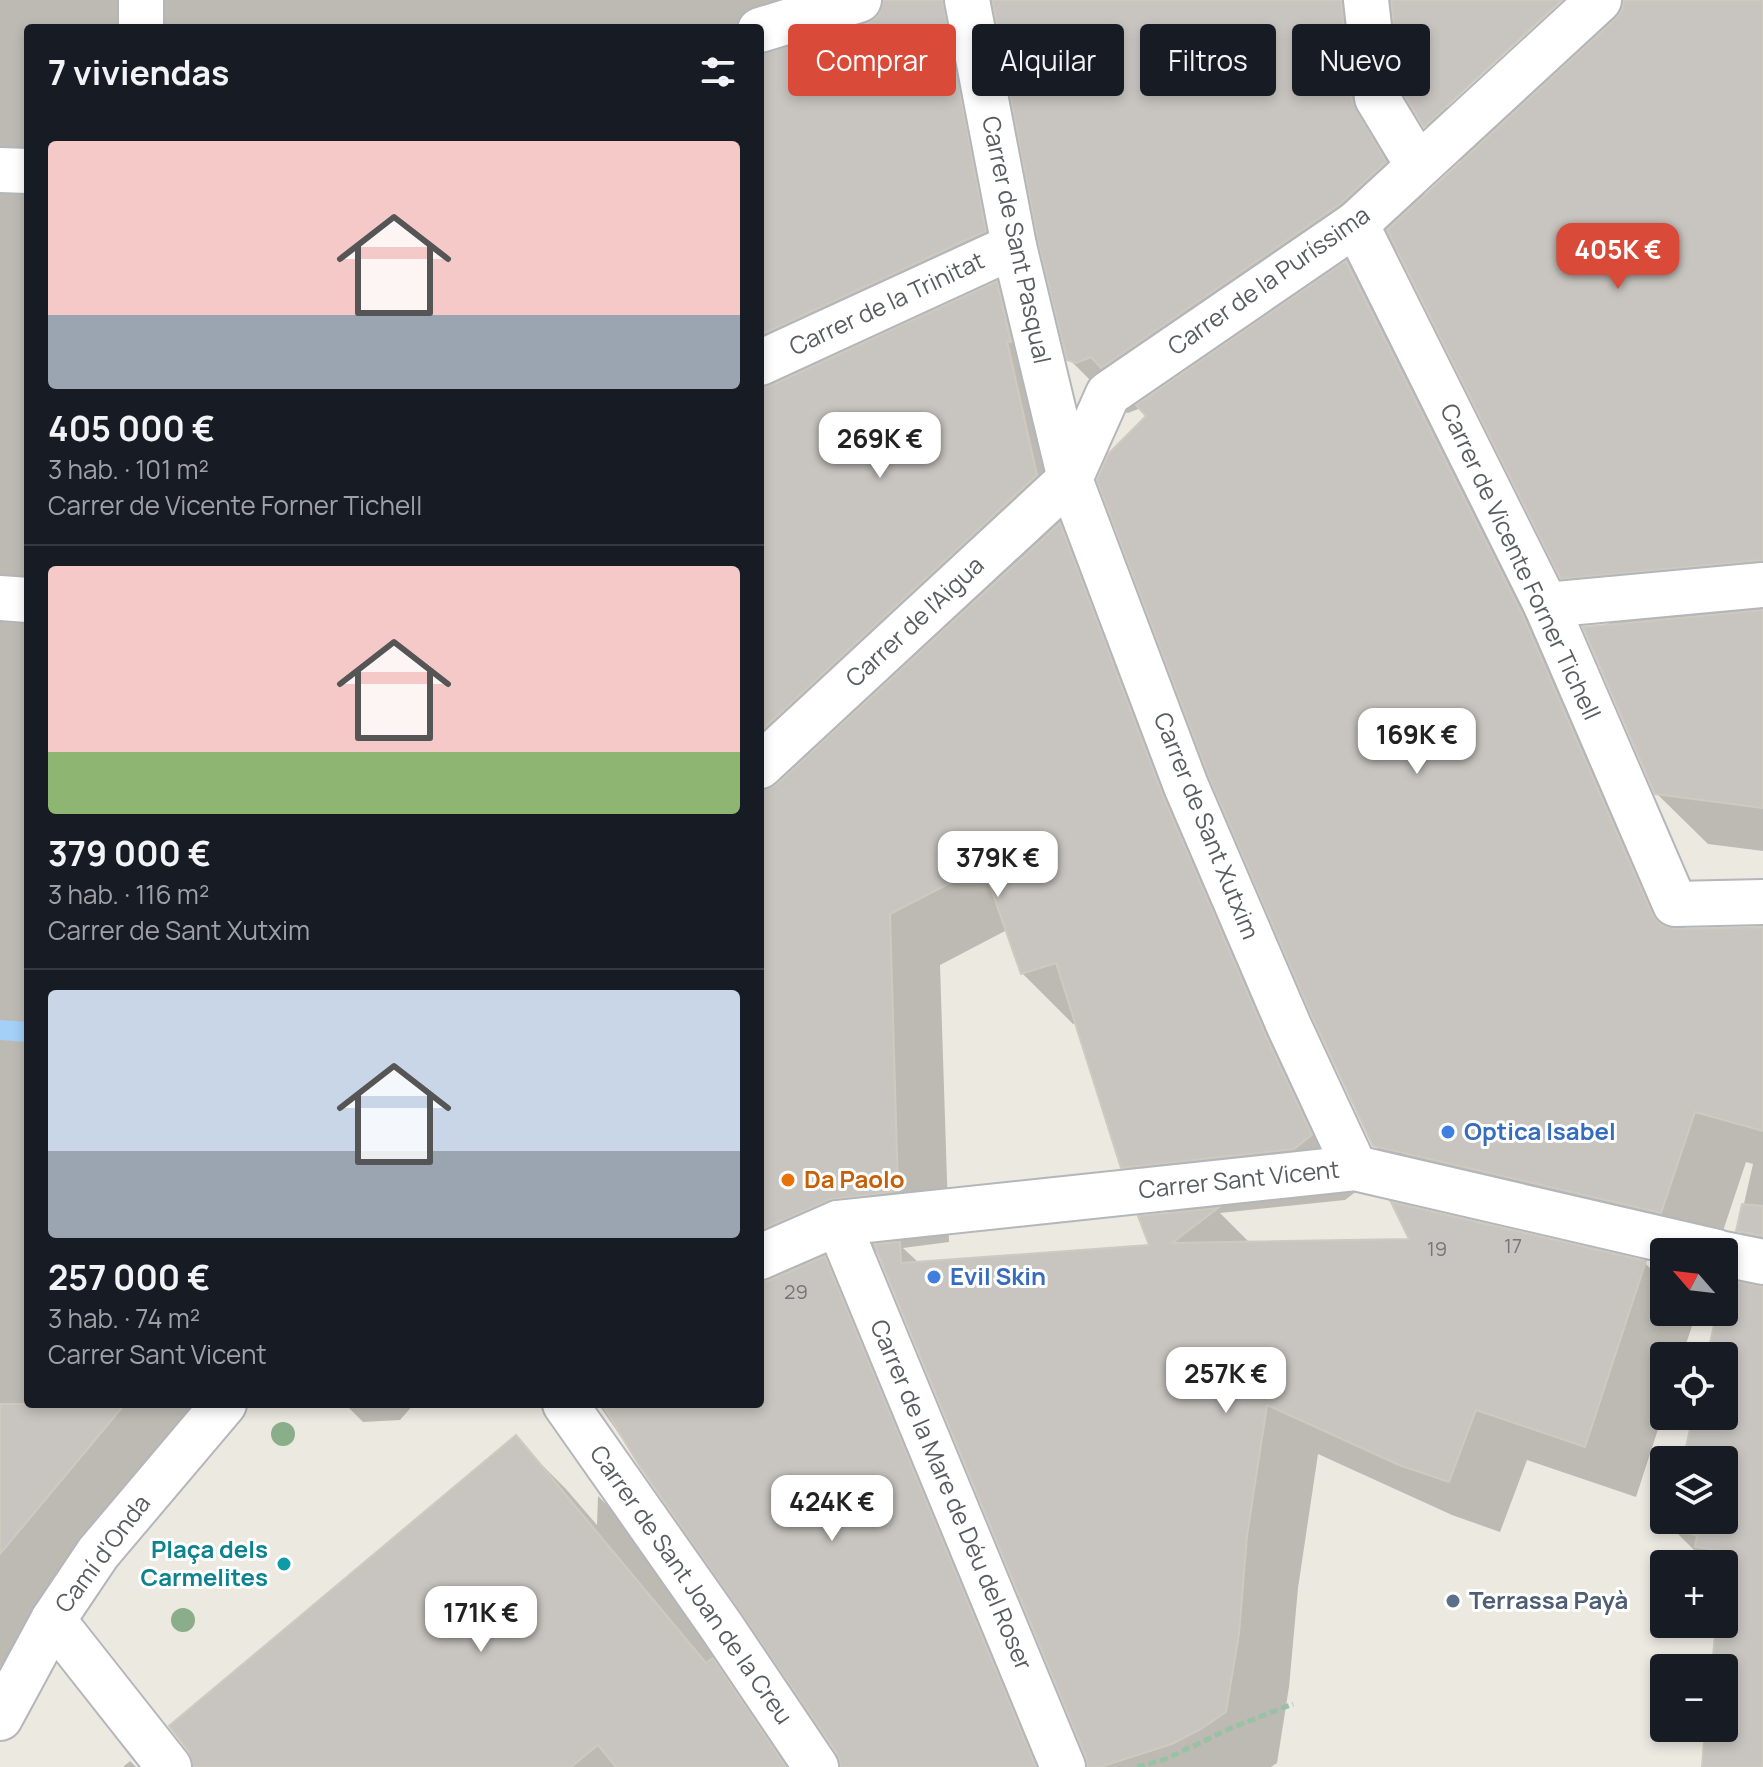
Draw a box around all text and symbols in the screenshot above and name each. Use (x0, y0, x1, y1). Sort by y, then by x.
chip: Comprar (788, 24, 956, 96)
chip: Alquilar (972, 24, 1124, 96)
chip: Filtros (1140, 24, 1276, 96)
chip: Nuevo (1292, 24, 1430, 96)
text: 7 viviendas (48, 49, 230, 95)
icon: filters (696, 50, 740, 94)
street label: Carrer de Sant Pasqual (975, 113, 1060, 366)
icon: home (322, 193, 466, 337)
street label: Carrer de la Puríssima (1161, 198, 1376, 362)
pin: 405K € (1553, 223, 1683, 291)
text: 405K € (1574, 231, 1662, 267)
street label: Carrer de la Trinitat (783, 243, 989, 362)
street label: Carrer de Vicente Forner Tichell (1433, 398, 1609, 725)
text: 405 000 € (48, 405, 215, 451)
pin: 269K € (815, 412, 945, 480)
text: 269K € (837, 420, 923, 456)
text: 3 hab. · 101 m² (48, 451, 209, 487)
text: Carrer de Vicente Forner Tichell (48, 487, 422, 523)
street label: Carrer de l'Aigua (838, 548, 990, 694)
icon: home (322, 618, 466, 762)
street label: Carrer de Sant Xutxim (1147, 707, 1268, 944)
pin: 169K € (1352, 708, 1482, 776)
text: 169K € (1376, 716, 1458, 752)
text: 379 000 € (48, 830, 211, 876)
pin: 379K € (933, 831, 1063, 899)
text: 379K € (956, 839, 1040, 875)
text: 3 hab. · 116 m² (48, 876, 209, 912)
text: Carrer de Sant Xutxim (48, 912, 310, 948)
icon: home (322, 1042, 466, 1186)
place label: Optica Isabel (1464, 1114, 1616, 1147)
marker: Optica Isabel (1439, 1123, 1457, 1141)
street label: Carrer Sant Vicent (1137, 1152, 1341, 1205)
place label: Da Paolo (804, 1162, 905, 1195)
marker: Da Paolo (779, 1171, 797, 1189)
house number: 17 (1504, 1232, 1522, 1259)
house number: 19 (1427, 1235, 1447, 1262)
north arrow (1650, 1238, 1738, 1326)
map controls (1650, 1238, 1738, 1742)
text: 257 000 € (48, 1254, 210, 1300)
place label: Evil Skin (950, 1259, 1046, 1292)
marker: Evil Skin (925, 1268, 943, 1286)
house number: 29 (784, 1278, 808, 1305)
text: 3 hab. · 74 m² (48, 1300, 200, 1336)
street label: Carrer de la Mare de Déu del Roser (863, 1314, 1042, 1675)
text: Carrer Sant Vicent (48, 1336, 267, 1372)
button: locate (1650, 1342, 1738, 1430)
pin: 257K € (1161, 1347, 1291, 1415)
text: 257K € (1184, 1355, 1268, 1391)
street label: Carrer de Sant Joan de la Creu (583, 1438, 801, 1730)
button: layers (1650, 1446, 1738, 1534)
pin: 424K € (767, 1475, 897, 1543)
text: 424K € (789, 1483, 875, 1519)
street label: Camí d'Onda (47, 1487, 157, 1619)
place label: Plaça dels Carmelites (140, 1532, 268, 1593)
button: + (1650, 1550, 1738, 1638)
marker: Plaça dels Carmelites (275, 1555, 293, 1573)
place label: Terrassa Payà (1469, 1583, 1628, 1616)
pin: 171K € (416, 1586, 546, 1654)
marker: Terrassa Payà (1444, 1592, 1462, 1610)
text: 171K € (443, 1594, 519, 1630)
button: − (1650, 1654, 1738, 1742)

